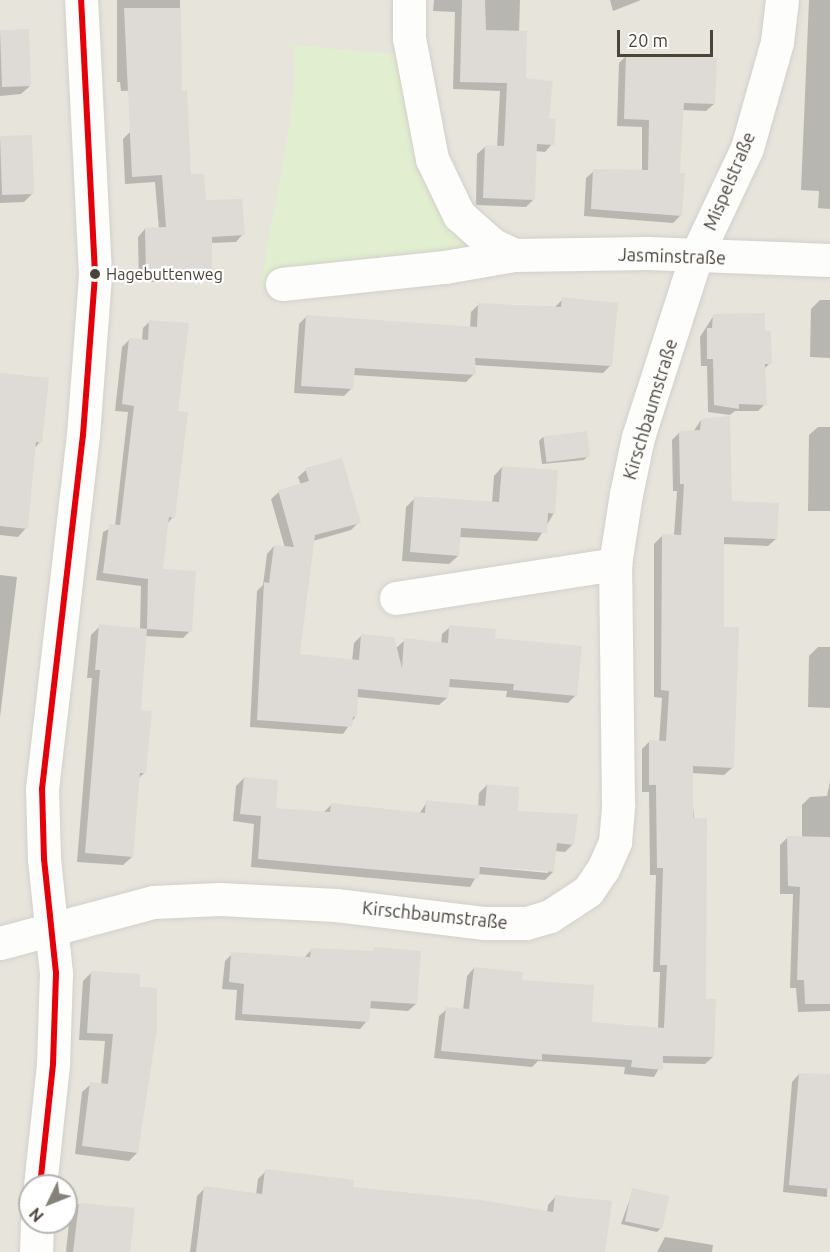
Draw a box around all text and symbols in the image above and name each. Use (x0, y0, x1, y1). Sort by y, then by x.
scale bar (620, 18, 716, 56)
text: 20 m (628, 30, 668, 50)
street label: Mispelstraße (699, 129, 759, 233)
street label: Jasminstraße (618, 243, 726, 269)
place label: Hagebuttenweg (106, 264, 223, 284)
marker: Hagebuttenweg (89, 268, 101, 280)
street label: Kirschbaumstraße (618, 336, 682, 482)
street label: Kirschbaumstraße (361, 897, 509, 933)
north arrow (18, 1174, 78, 1234)
text: N (26, 1204, 47, 1225)

